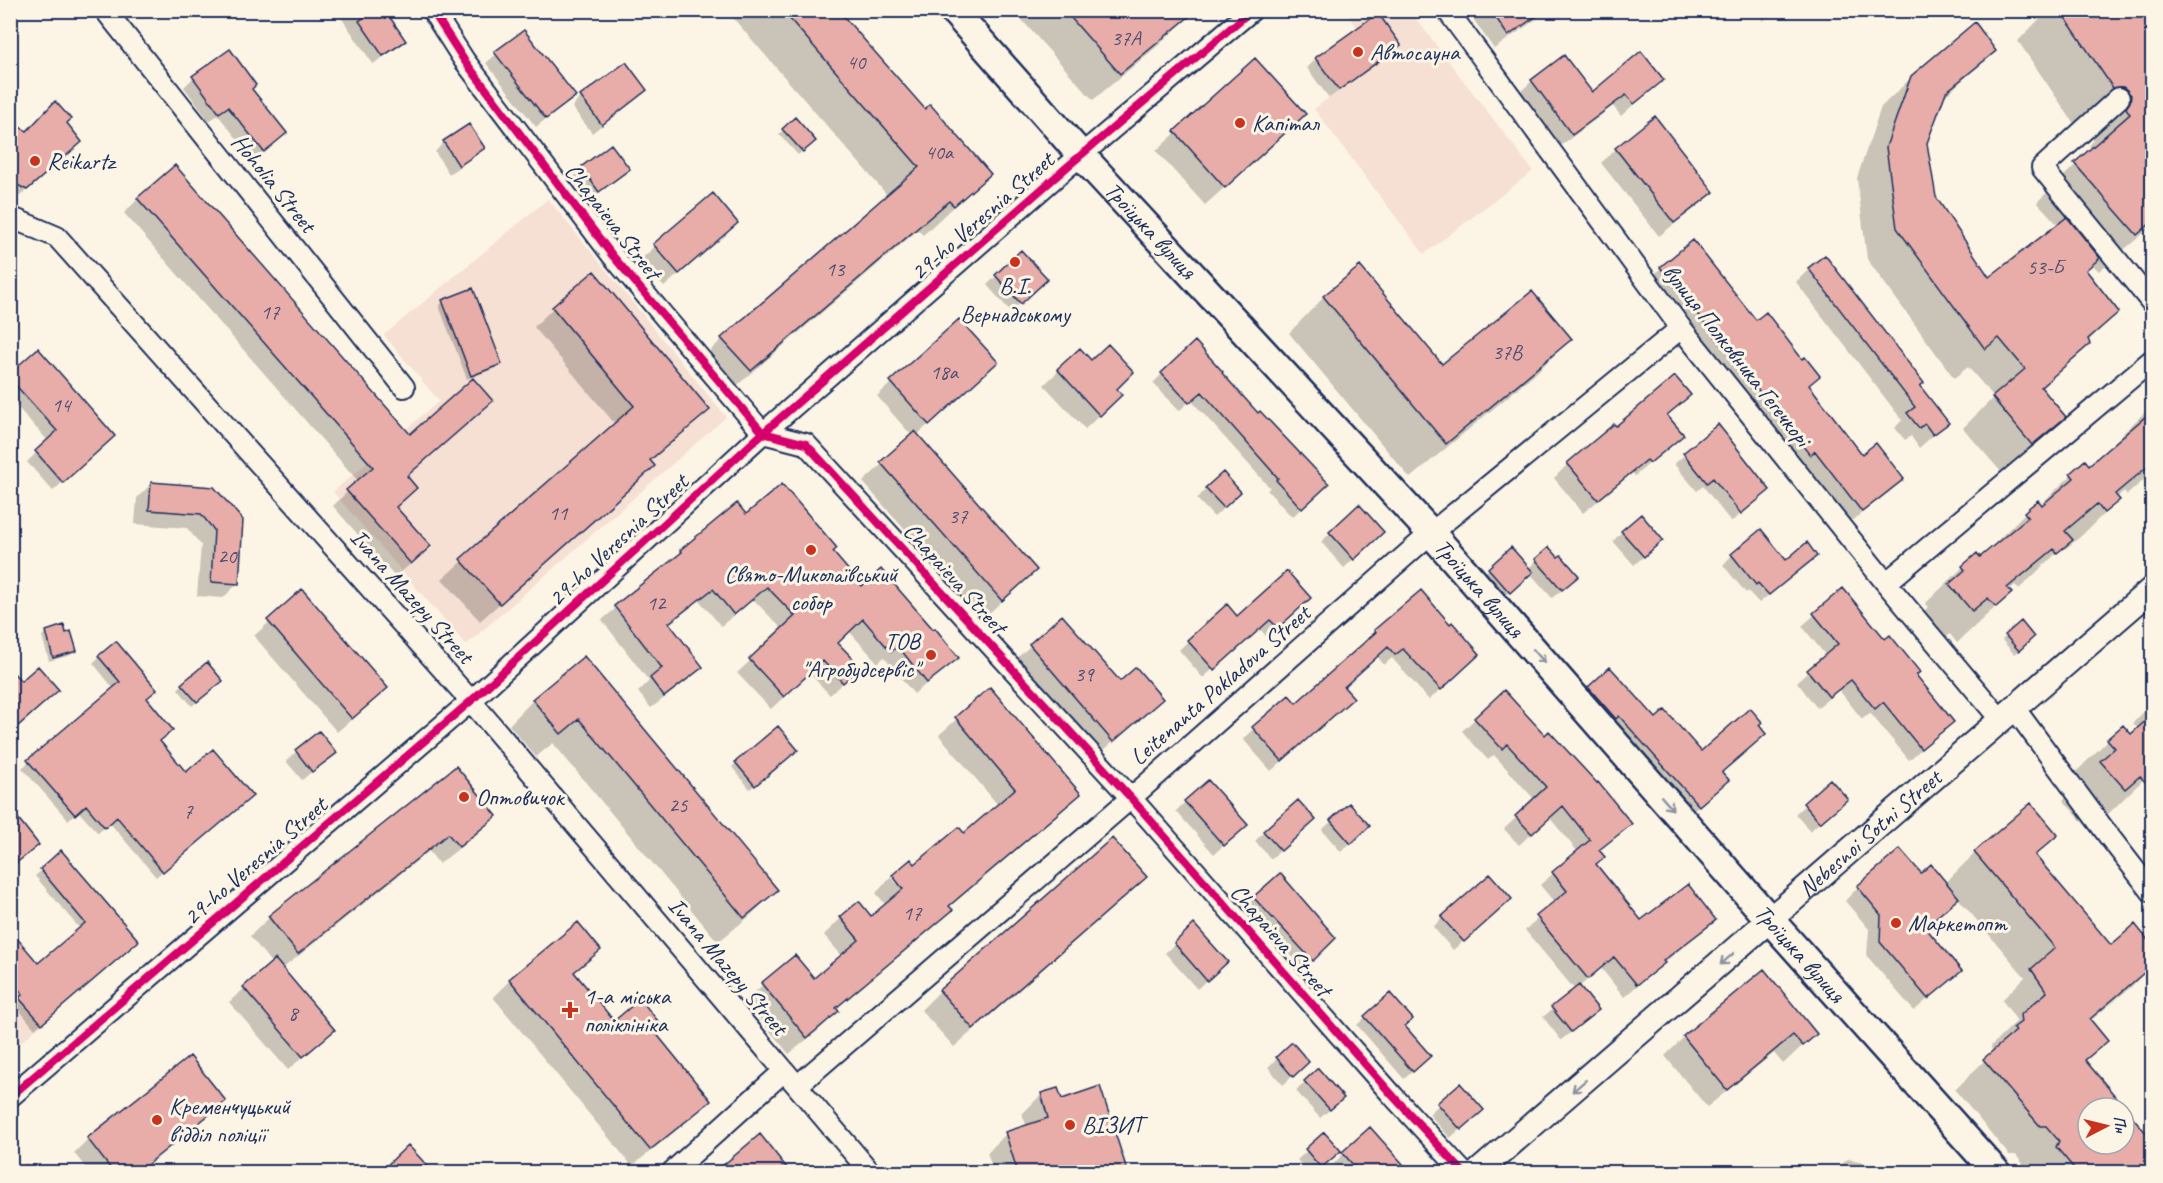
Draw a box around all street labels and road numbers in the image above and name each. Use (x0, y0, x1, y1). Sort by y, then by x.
street label: Hoholia Street (225, 128, 324, 240)
street label: 29-ho Veresnia Street (904, 144, 1062, 287)
street label: Chapaieva Street (558, 157, 670, 288)
street label: Троїцька вулиця (1098, 175, 1204, 286)
street label: вулиця Полковника Гегечкорі (1656, 258, 1819, 454)
street label: 29-ho Veresnia Street (542, 466, 696, 613)
street label: Chapaieva Street (897, 516, 1015, 642)
street label: Ivana Mazepy Street (344, 522, 482, 671)
street label: Троїцька вулиця (1428, 532, 1532, 645)
street label: Leitenanta Pokladova Street (1124, 597, 1318, 772)
street label: Nebesnoi Sotni Street (1792, 762, 1949, 903)
street label: 29-ho Veresnia Street (177, 789, 335, 932)
street label: Chapaieva Street (1224, 877, 1340, 1005)
street label: Ivana Mazepy Street (662, 891, 796, 1043)
street label: Троїцька вулиця (1748, 898, 1853, 1010)

